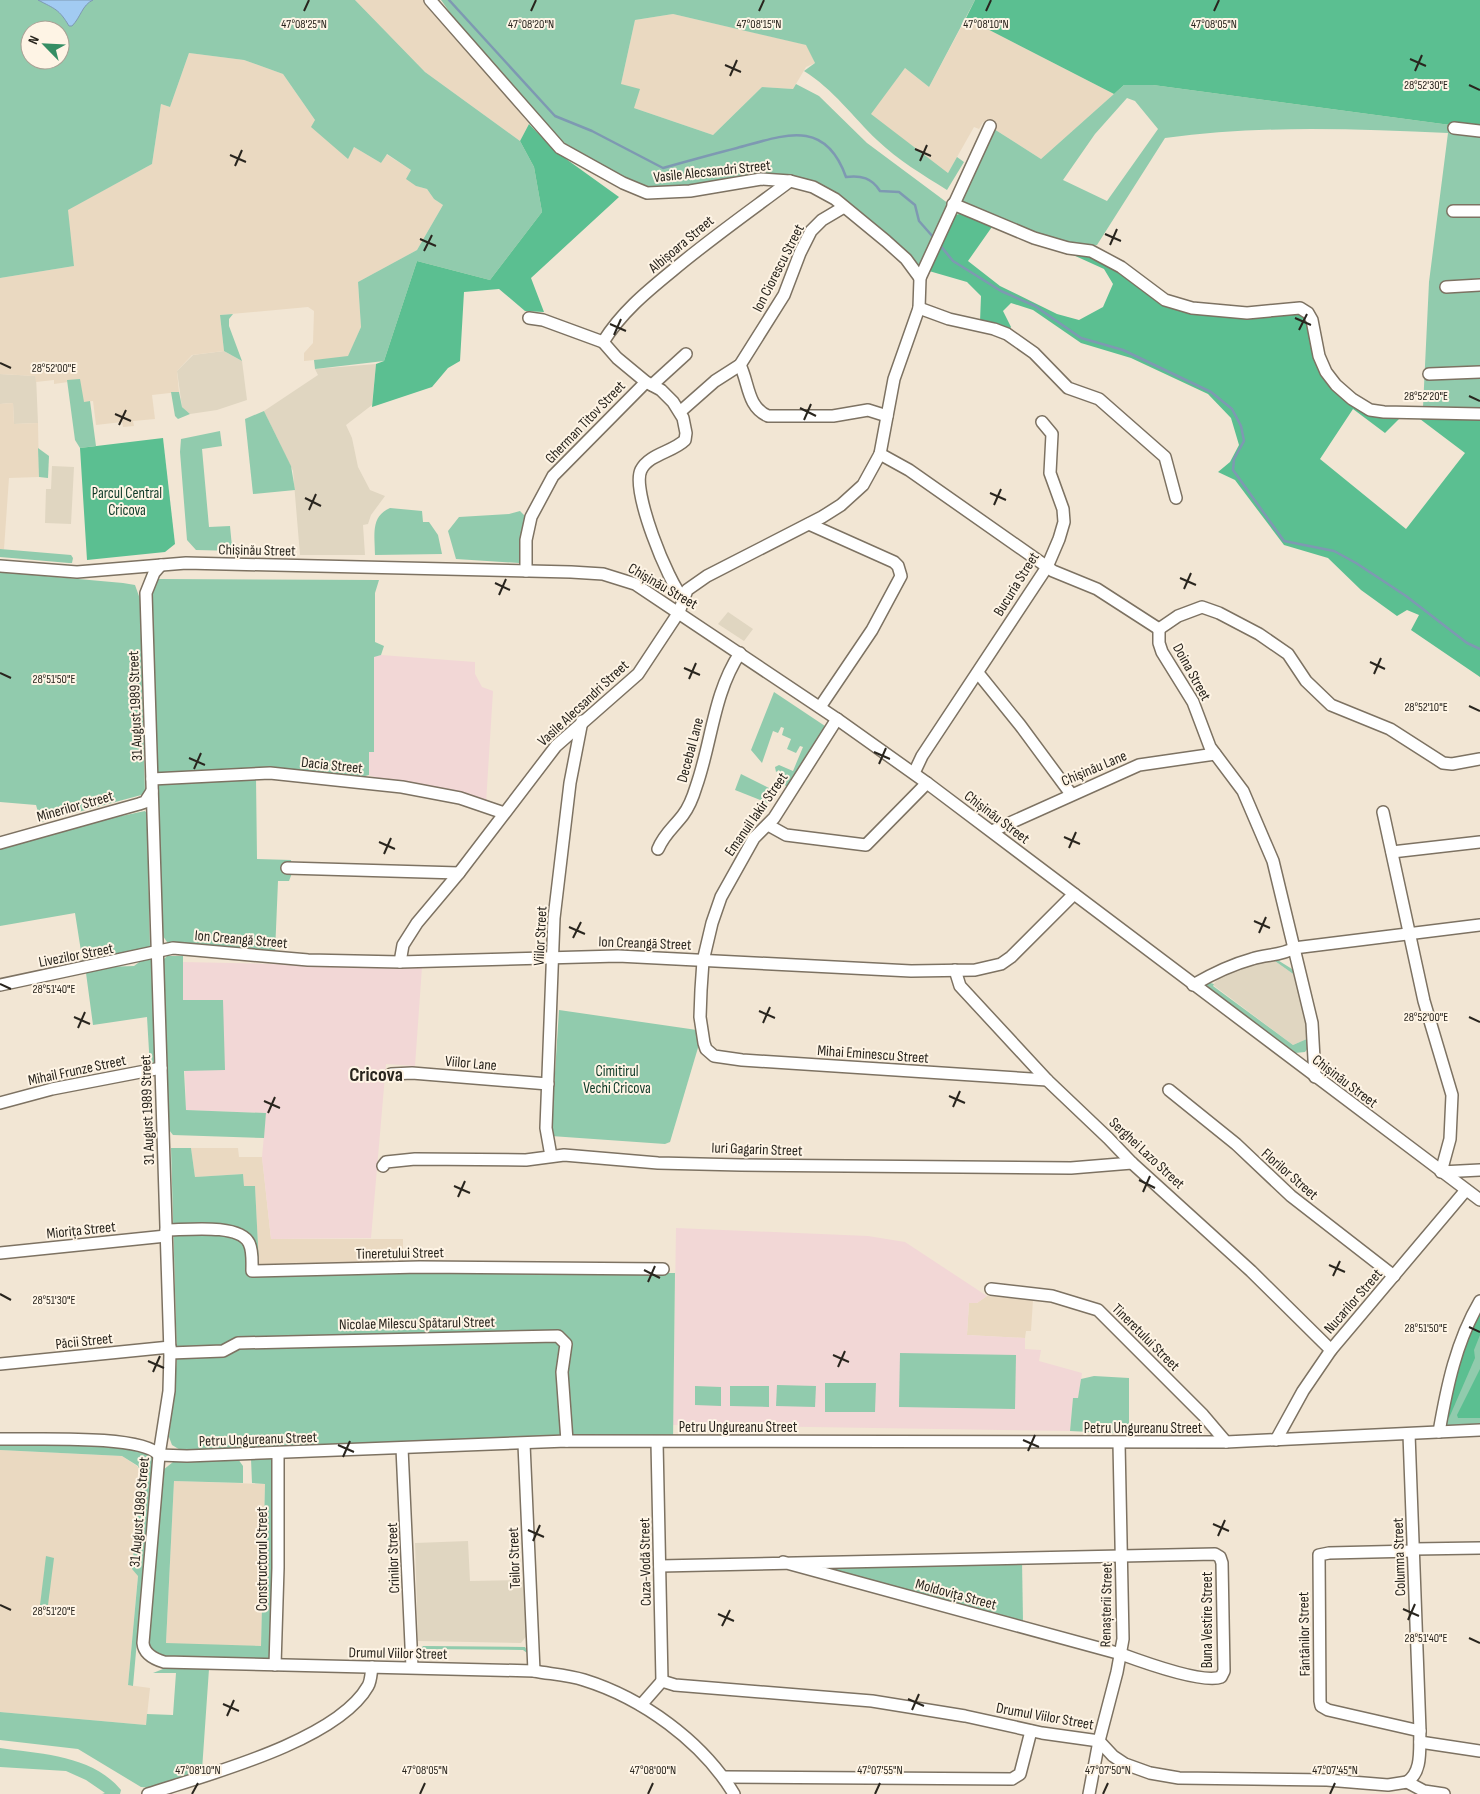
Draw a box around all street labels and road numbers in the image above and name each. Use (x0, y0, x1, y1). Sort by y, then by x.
street label: Vasile Alecsandri Street (652, 156, 772, 187)
street label: Albișoara Street (644, 211, 718, 278)
street label: Ion Ciorescu Street (748, 221, 809, 315)
street label: Gherman Titov Street (541, 377, 630, 468)
street label: Chișinău Street (218, 540, 296, 561)
street label: Bucuria Street (989, 548, 1044, 620)
street label: Chișinău Street (625, 559, 701, 614)
street label: Doina Street (1168, 640, 1215, 705)
street label: 31 August 1989 Street (124, 650, 147, 761)
street label: Vasile Alecsandri Street (534, 656, 633, 750)
street label: Decebal Lane (673, 716, 708, 785)
street label: Chişinău Lane (1059, 746, 1130, 791)
street label: Dacia Street (300, 753, 364, 778)
street label: Emanuil Iakir Street (721, 768, 793, 860)
street label: Minerilor Street (35, 786, 116, 826)
street label: Chișinău Street (960, 787, 1034, 848)
street label: Viilor Street (529, 905, 552, 966)
street label: Ion Creangă Street (194, 926, 289, 953)
street label: Ion Creangă Street (598, 932, 692, 955)
street label: Livezilor Street (37, 939, 115, 972)
street label: Mihai Eminescu Street (817, 1041, 930, 1068)
street label: Mihail Frunze Street (26, 1051, 128, 1090)
street label: Chișinău Street (1308, 1051, 1382, 1112)
street label: Viilor Lane (444, 1052, 498, 1075)
street label: 31 August 1989 Street (136, 1054, 159, 1165)
street label: Serghei Lazo Street (1105, 1113, 1189, 1194)
street label: Iuri Gagarin Street (711, 1138, 803, 1161)
street label: Florilor Street (1257, 1145, 1322, 1205)
street label: Miorița Street (46, 1217, 117, 1244)
street label: Tineretului Street (356, 1243, 445, 1264)
street label: Nucarilor Street (1320, 1265, 1387, 1338)
street label: Tineretului Street (1108, 1299, 1184, 1376)
street label: Nicolae Milescu Spătarul Street (339, 1313, 496, 1334)
street label: Păcii Street (54, 1329, 114, 1354)
street label: Petru Ungureanu Street (679, 1418, 798, 1437)
street label: Petru Ungureanu Street (1084, 1419, 1203, 1438)
street label: Petru Ungureanu Street (198, 1428, 318, 1451)
street label: 31 August 1989 Street (125, 1456, 154, 1568)
street label: Constructorul Street (253, 1506, 272, 1611)
street label: Cuza-Vodă Street (635, 1517, 656, 1606)
street label: Columna Street (1389, 1517, 1410, 1596)
street label: Crinilor Street (383, 1522, 404, 1594)
street label: Teilor Street (504, 1527, 525, 1589)
street label: Renașterii Street (1096, 1562, 1117, 1648)
street label: Buna Vestire Street (1198, 1571, 1217, 1668)
street label: Moldovița Street (913, 1575, 999, 1615)
street label: Fântânilor Street (1294, 1591, 1315, 1676)
street label: Drumul Viilor Street (348, 1643, 448, 1664)
street label: Drumul Viilor Street (995, 1699, 1096, 1734)

